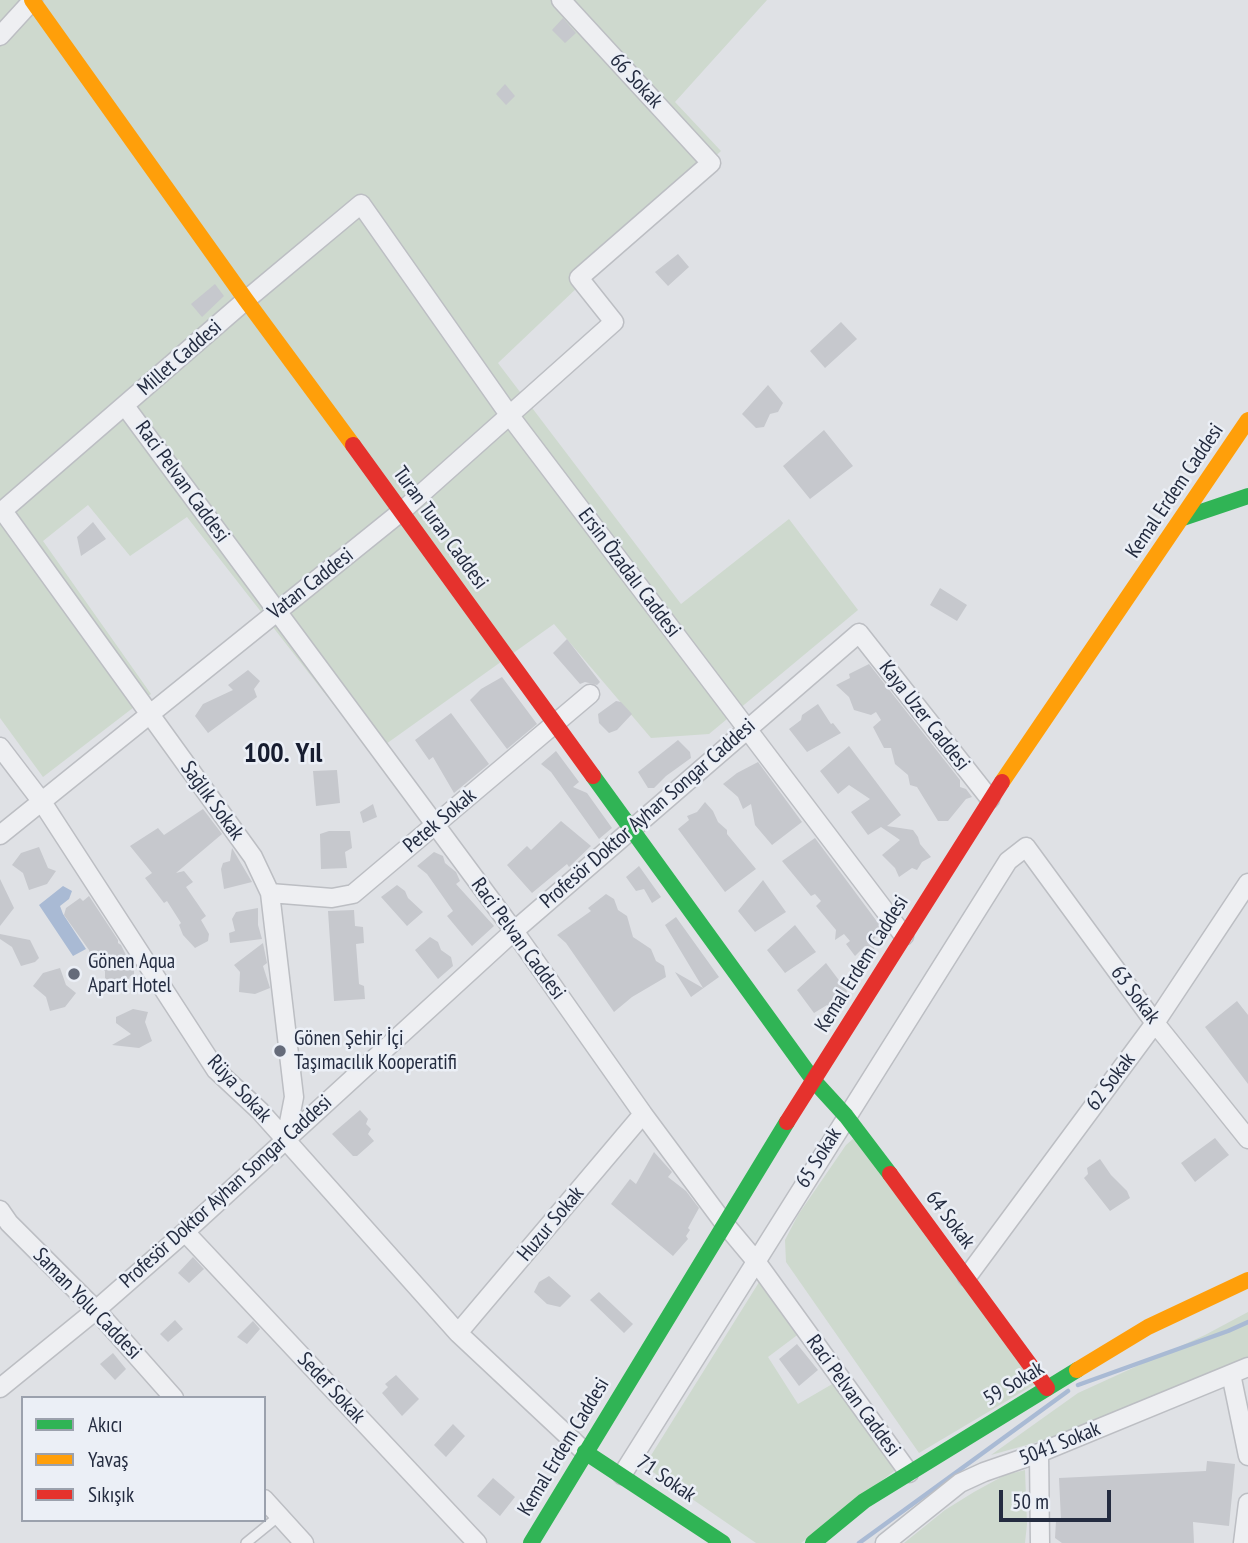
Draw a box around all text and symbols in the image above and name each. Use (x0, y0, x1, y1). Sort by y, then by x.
street label: 66 Sokak (604, 48, 668, 114)
street label: Millet Caddesi (133, 315, 227, 401)
street label: Raci Pelvan Caddesi (130, 416, 234, 548)
street label: Kemal Erdem Caddesi (1121, 419, 1229, 563)
street label: Turan Turan Caddesi (387, 462, 493, 594)
street label: Ersin Özadalı Caddesi (572, 504, 686, 642)
street label: Vatan Caddesi (263, 543, 359, 625)
street label: Kaya Uzer Caddesi (873, 656, 975, 776)
street label: Profesör Doktor Ayhan Songar Caddesi (535, 714, 761, 914)
district label: 100. Yıl (244, 737, 322, 771)
street label: Sağlık Sokak (175, 757, 249, 845)
street label: Petek Sokak (399, 783, 481, 859)
street label: Raci Pelvan Caddesi (466, 873, 570, 1005)
street label: Kemal Erdem Caddesi (810, 891, 914, 1037)
place label: Gönen Aqua Apart Hotel (88, 949, 175, 999)
street label: 63 Sokak (1105, 961, 1165, 1029)
marker: Gönen Aqua Apart Hotel (66, 966, 82, 982)
place label: Gönen Şehir İçi Taşımacılık Kooperatifi (294, 1026, 457, 1076)
marker: Gönen Şehir İçi Taşımacılık Kooperatifi (272, 1043, 288, 1059)
street label: 62 Sokak (1081, 1048, 1141, 1116)
street label: Rüya Sokak (202, 1050, 276, 1128)
street label: Profesör Doktor Ayhan Songar Caddesi (115, 1090, 337, 1294)
street label: 65 Sokak (791, 1123, 847, 1193)
street label: Huzur Sokak (512, 1181, 590, 1267)
street label: 64 Sokak (920, 1186, 980, 1254)
street label: Saman Yolu Caddesi (28, 1243, 146, 1365)
street label: Raci Pelvan Caddesi (801, 1330, 905, 1462)
street label: Sedef Sokak (292, 1347, 370, 1429)
street label: 59 Sokak (979, 1356, 1049, 1412)
street label: Kemal Erdem Caddesi (513, 1373, 615, 1521)
legend (21, 1396, 266, 1522)
text: Akıcı (88, 1411, 123, 1438)
street label: 5041 Sokak (1016, 1416, 1104, 1472)
text: Yavaş (88, 1446, 128, 1473)
street label: 71 Sokak (632, 1450, 700, 1508)
scale bar (1003, 1476, 1115, 1520)
text: Sıkışık (88, 1481, 134, 1508)
text: 50 m (1012, 1488, 1049, 1515)

